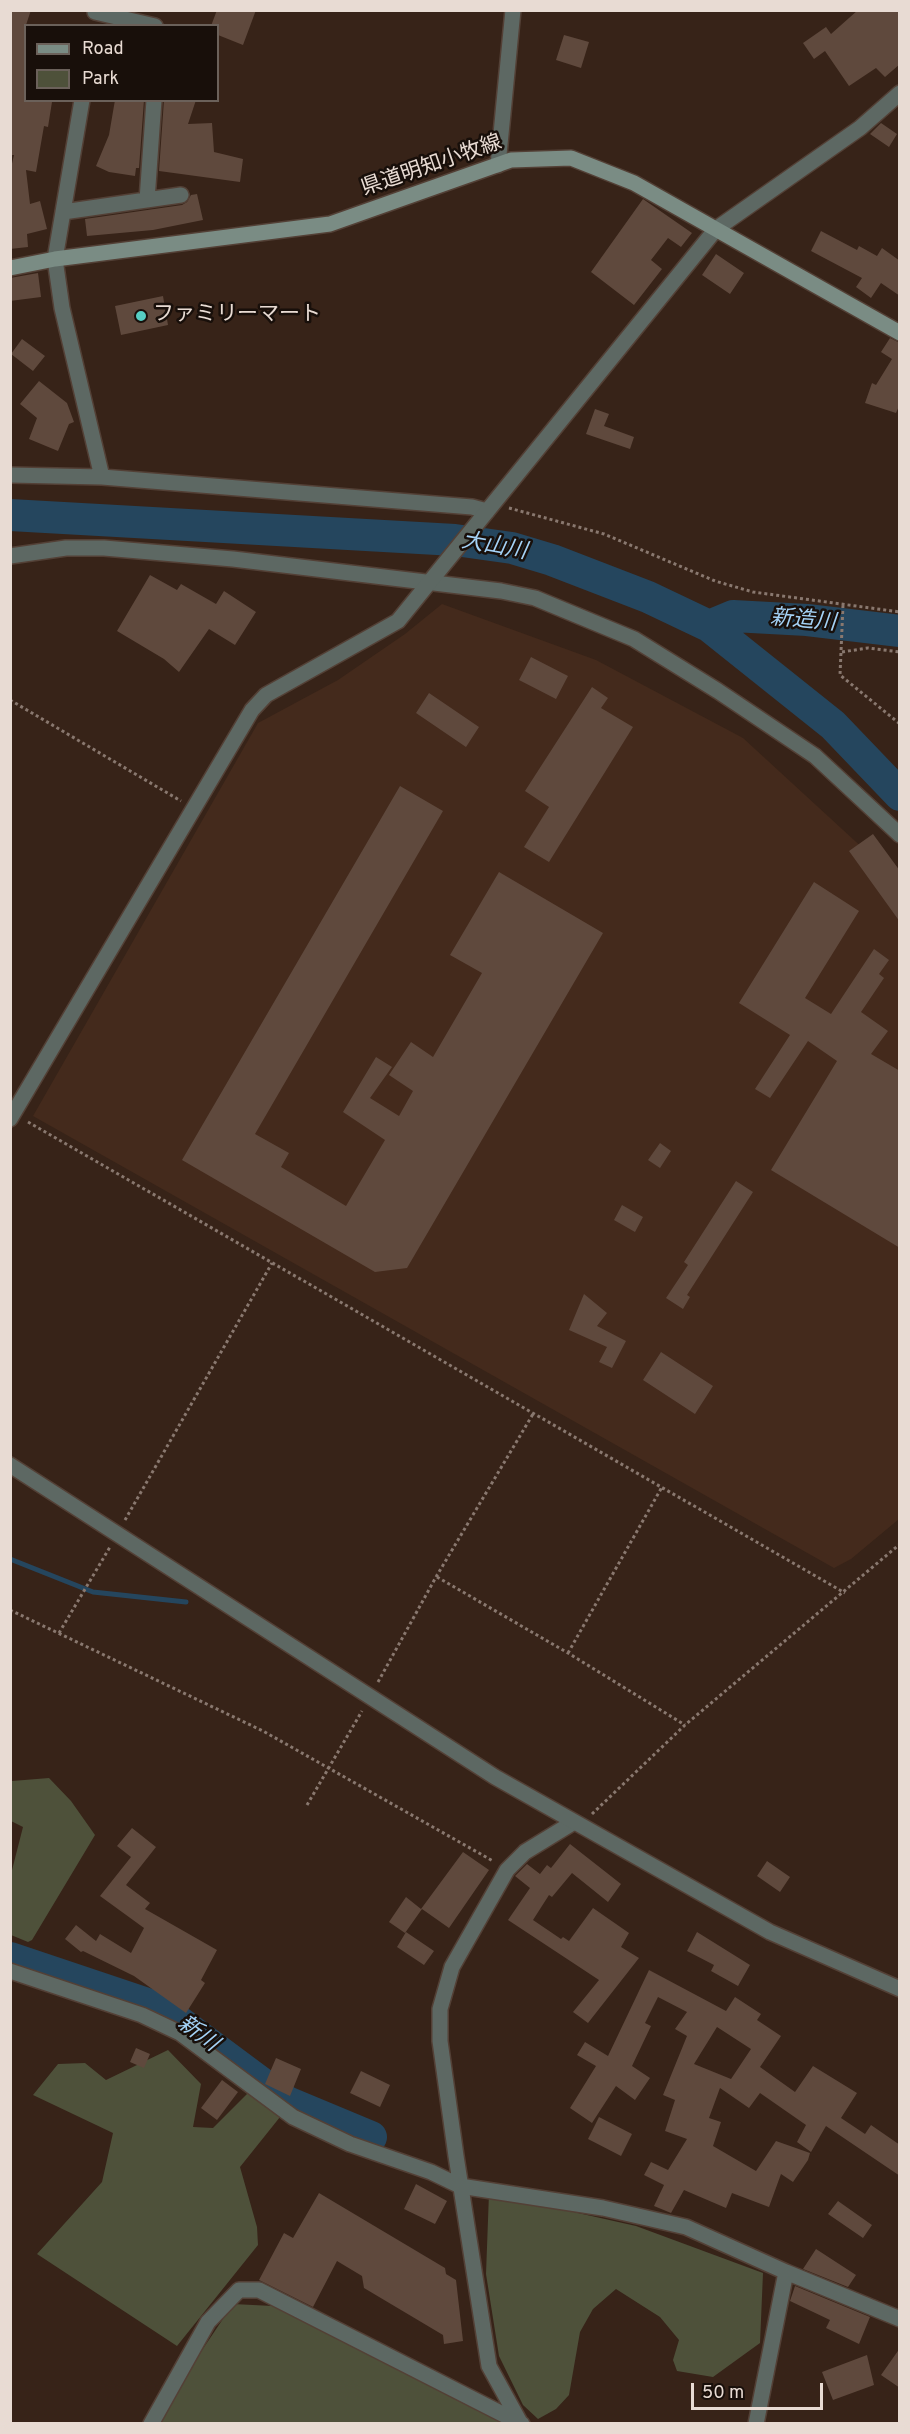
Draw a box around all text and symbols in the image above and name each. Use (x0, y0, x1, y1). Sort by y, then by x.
legend (24, 24, 219, 102)
text: Road (82, 38, 124, 61)
text: Park (82, 68, 119, 91)
street label: 県道明知小牧線 (358, 131, 506, 203)
place label: ファミリーマート (153, 303, 321, 329)
marker: ファミリーマート (134, 309, 148, 323)
water label: 大山川 (459, 529, 529, 567)
water label: 新造川 (769, 606, 837, 638)
water label: 新川 (171, 2011, 223, 2059)
scale bar (694, 2371, 826, 2409)
text: 50 m (702, 2382, 744, 2405)

